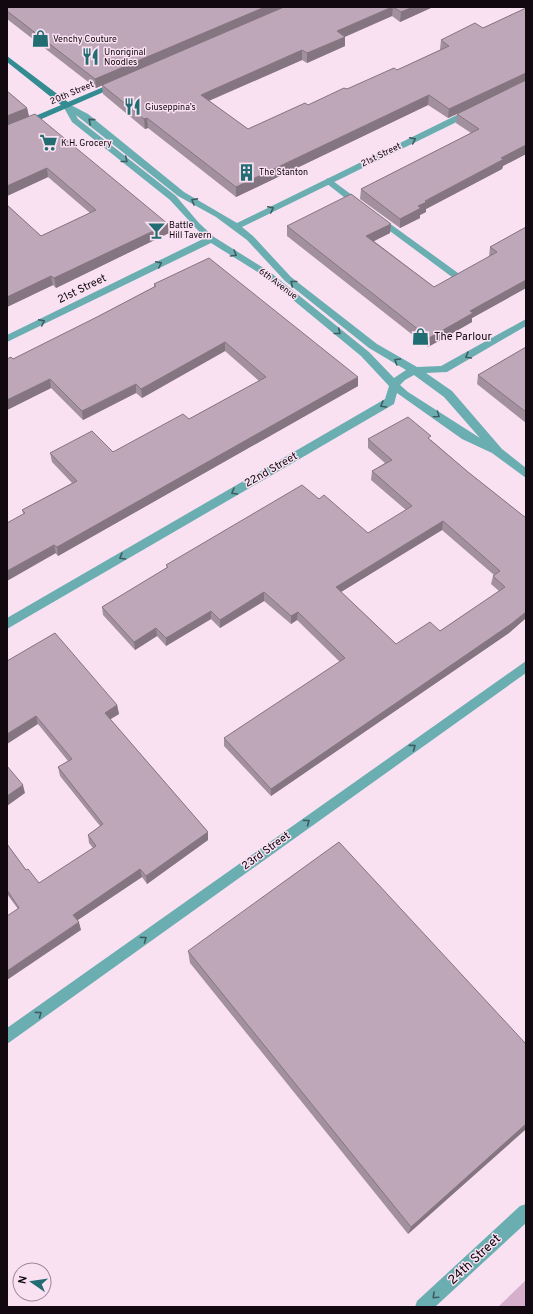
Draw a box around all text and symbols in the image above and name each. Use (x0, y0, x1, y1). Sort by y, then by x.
shop icon: Venchy Couture (30, 29, 50, 49)
place label: Venchy Couture (53, 34, 117, 45)
restaurant icon: Unoriginal Noodles (81, 47, 101, 67)
place label: Unoriginal Noodles (104, 47, 146, 68)
street label: 20th Street (48, 79, 96, 107)
restaurant icon: Giuseppina’s (122, 97, 142, 117)
place label: Giuseppina’s (145, 102, 196, 113)
one-way arrow (89, 119, 96, 126)
supermarket icon: K.H. Grocery (38, 133, 58, 153)
one-way arrow (408, 137, 416, 145)
place label: K.H. Grocery (61, 138, 112, 149)
street label: 21st Street (359, 141, 403, 169)
one-way arrow (121, 156, 128, 163)
building icon: The Stanton (236, 162, 256, 182)
place label: The Stanton (259, 167, 308, 178)
one-way arrow (190, 198, 198, 205)
one-way arrow (267, 206, 274, 214)
bar icon: Battle Hill Tavern (146, 220, 166, 240)
place label: Battle Hill Tavern (169, 220, 211, 241)
one-way arrow (230, 250, 237, 257)
one-way arrow (154, 262, 162, 269)
street label: 6th Avenue (257, 266, 300, 302)
street label: 21st Street (55, 271, 109, 307)
one-way arrow (290, 281, 297, 288)
one-way arrow (38, 319, 45, 327)
one-way arrow (333, 327, 340, 334)
shop icon: The Parlour (411, 327, 431, 347)
place label: The Parlour (434, 330, 492, 344)
one-way arrow (465, 351, 472, 358)
one-way arrow (394, 358, 401, 365)
one-way arrow (380, 401, 387, 408)
one-way arrow (432, 410, 439, 417)
street label: 22nd Street (242, 449, 300, 491)
one-way arrow (231, 487, 238, 494)
one-way arrow (119, 552, 126, 559)
one-way arrow (409, 744, 416, 751)
one-way arrow (303, 819, 310, 827)
street label: 23rd Street (239, 829, 293, 873)
one-way arrow (140, 936, 147, 943)
one-way arrow (34, 1012, 41, 1019)
street label: 24th Street (445, 1231, 505, 1289)
north arrow (12, 1262, 52, 1302)
text: N (16, 1275, 31, 1285)
one-way arrow (433, 1291, 440, 1298)

